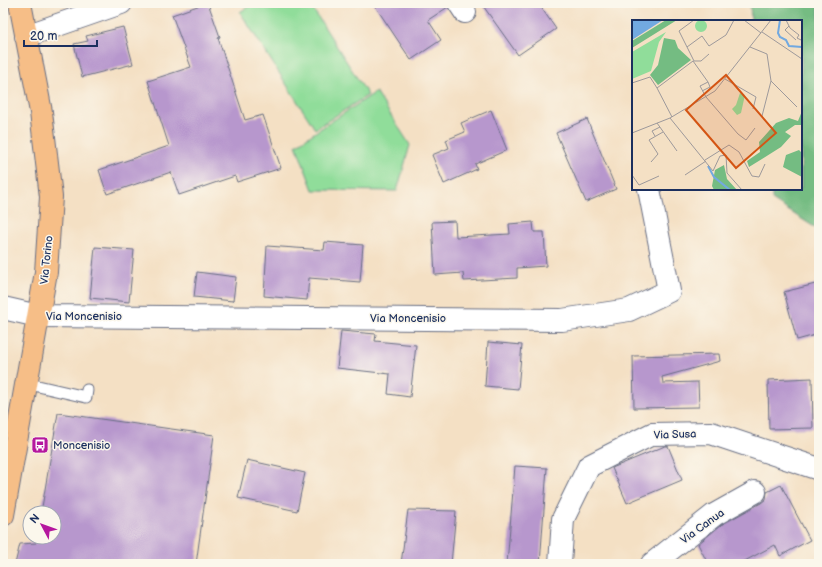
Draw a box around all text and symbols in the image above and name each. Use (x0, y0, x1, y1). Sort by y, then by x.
inset map (632, 20, 802, 190)
scale bar (24, 22, 97, 48)
text: 20 m (30, 29, 57, 44)
street label: Via Torino (37, 235, 56, 285)
street label: Via Moncenisio (46, 310, 122, 323)
street label: Via Moncenisio (370, 312, 446, 325)
street label: Via Susa (653, 427, 697, 442)
bus stop icon: Moncenisio (30, 435, 50, 455)
place label: Moncenisio (53, 439, 110, 452)
north arrow (22, 505, 62, 545)
street label: Via Canua (678, 506, 727, 547)
text: N (27, 511, 42, 526)

